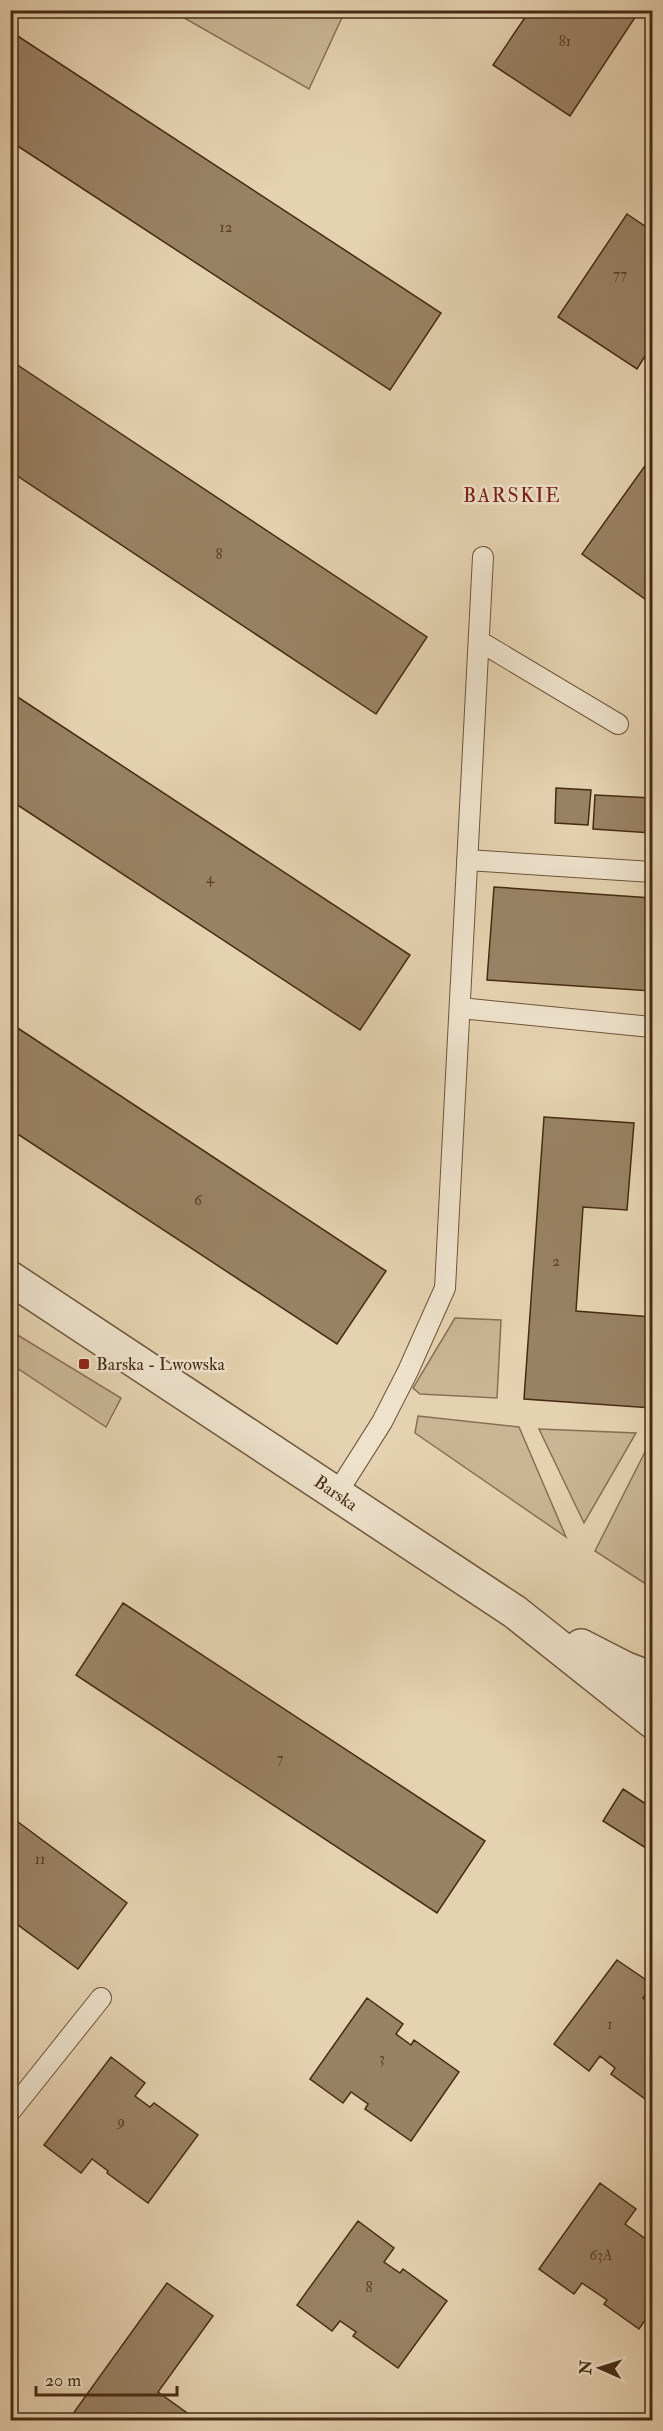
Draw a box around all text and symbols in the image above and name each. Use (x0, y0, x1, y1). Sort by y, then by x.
house number: 81 (559, 32, 571, 51)
house number: 12 (220, 218, 233, 237)
house number: 77 (613, 265, 627, 284)
district label: BARSKIE (463, 483, 561, 508)
house number: 8 (215, 545, 223, 564)
house number: 4 (206, 869, 215, 888)
house number: 6 (194, 1191, 203, 1210)
house number: 2 (552, 1252, 560, 1271)
place label: Barska - Lwowska (96, 1353, 225, 1376)
marker: Barska - Lwowska (77, 1357, 91, 1371)
street label: Barska (309, 1470, 363, 1517)
house number: 7 (277, 1749, 284, 1768)
house number: 11 (35, 1850, 45, 1869)
house number: 1 (607, 2015, 613, 2034)
house number: 3 (379, 2049, 385, 2068)
house number: 9 (116, 2112, 125, 2131)
house number: 63A (590, 2246, 613, 2265)
house number: 8 (365, 2278, 373, 2297)
north arrow (570, 2338, 630, 2398)
scale bar (36, 2359, 177, 2397)
text: N (576, 2359, 596, 2376)
text: 20 m (45, 2369, 81, 2392)

